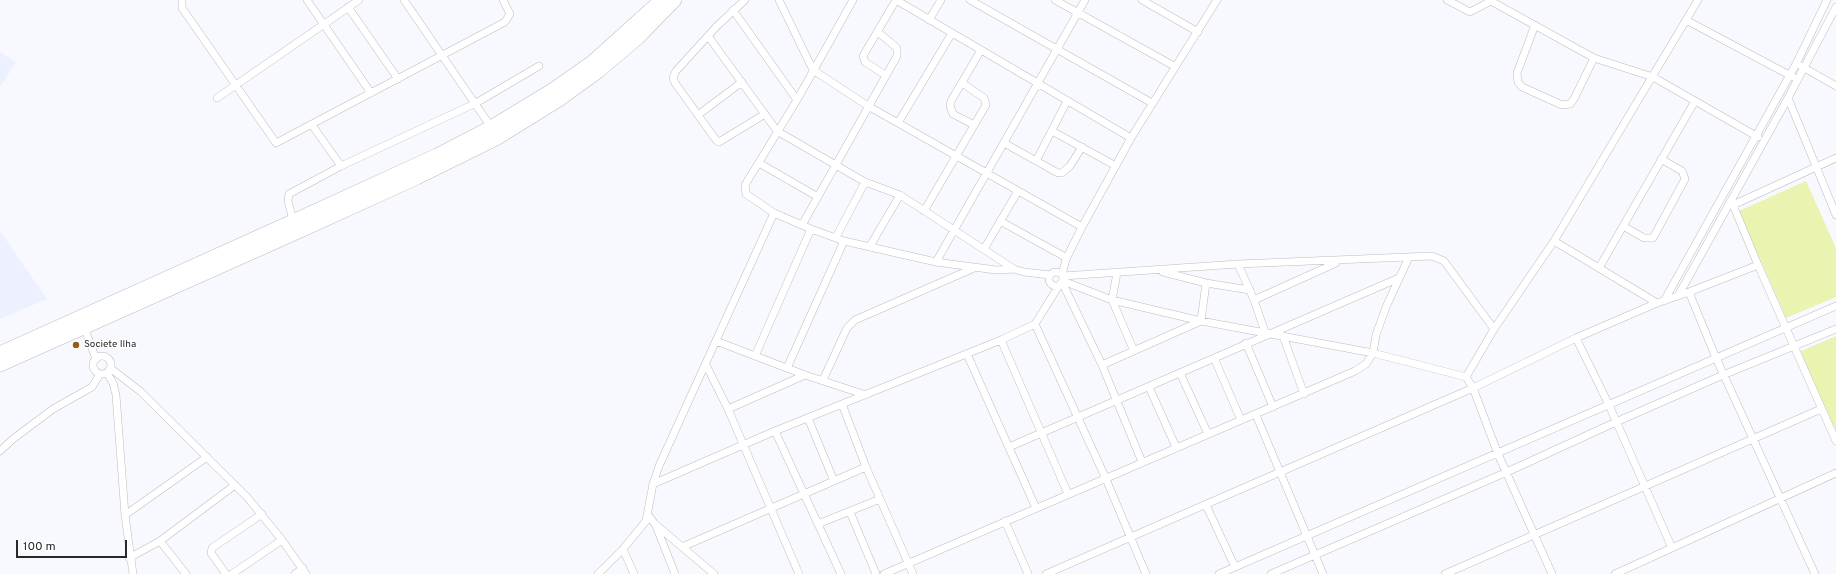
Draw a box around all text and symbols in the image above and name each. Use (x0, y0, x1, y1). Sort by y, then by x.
place label: Societe Ilha (84, 339, 136, 351)
marker: Societe Ilha (71, 340, 81, 350)
scale bar (18, 532, 129, 558)
text: 100 m (23, 539, 56, 555)

